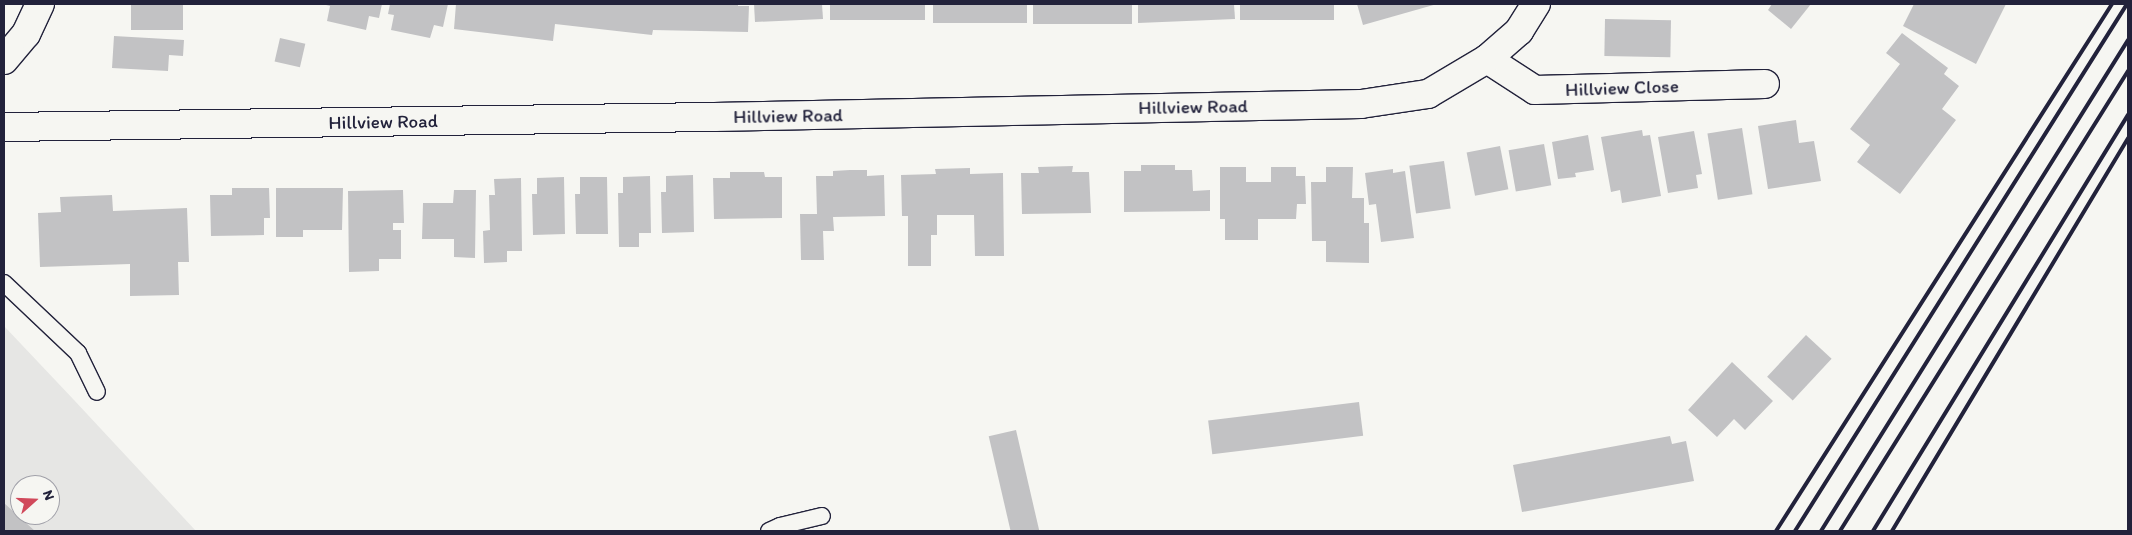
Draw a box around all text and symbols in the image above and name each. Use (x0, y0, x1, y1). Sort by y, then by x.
street label: Hillview Close (1565, 75, 1679, 101)
street label: Hillview Road (1138, 95, 1248, 119)
street label: Hillview Road (733, 104, 843, 128)
street label: Hillview Road (328, 110, 438, 134)
north arrow (10, 475, 60, 525)
text: N (39, 488, 58, 502)

